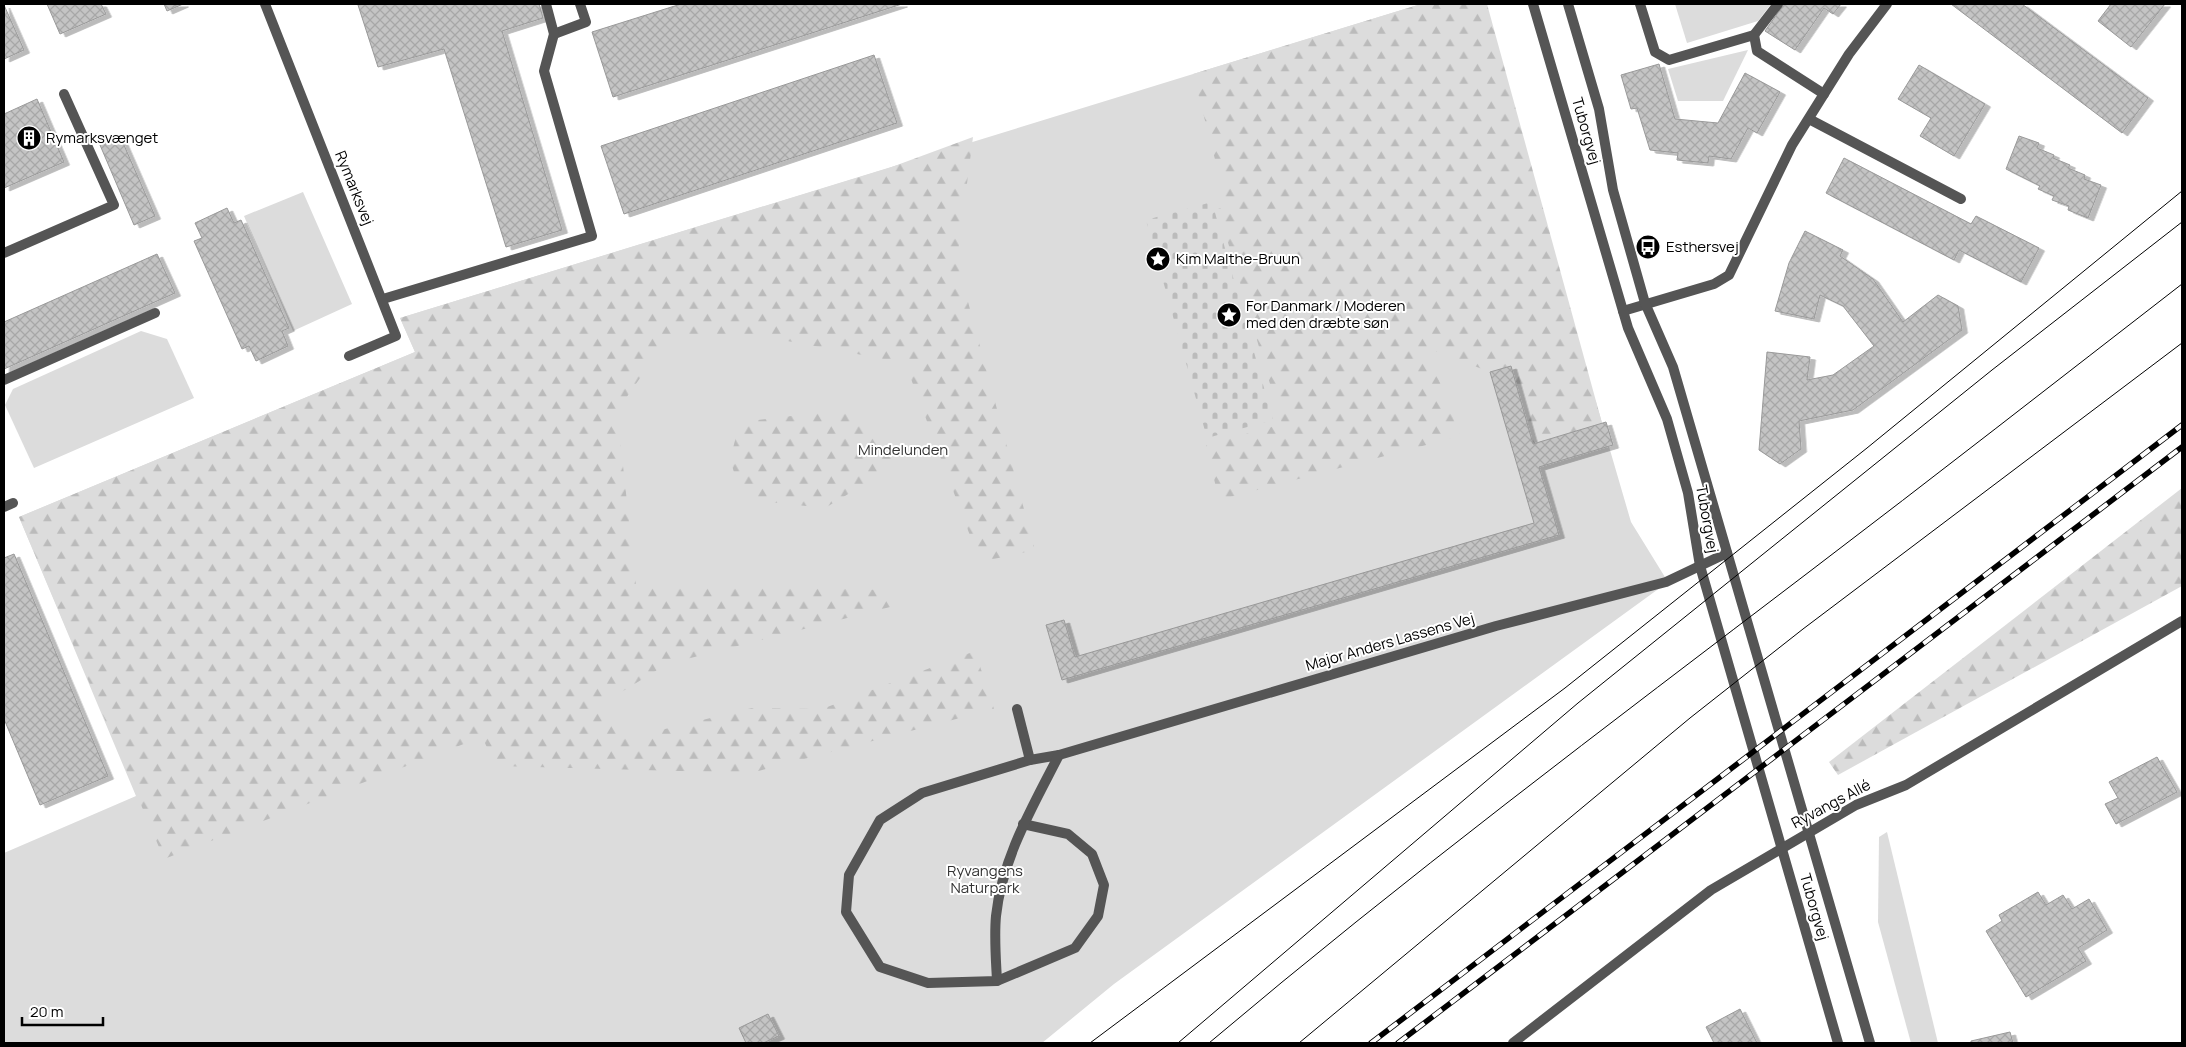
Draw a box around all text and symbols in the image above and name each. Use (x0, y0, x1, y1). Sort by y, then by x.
street label: Tuborgvej (1567, 95, 1606, 167)
building icon: Rymarksvænget (16, 125, 42, 151)
place label: Rymarksvænget (46, 127, 158, 148)
street label: Rymarksvej (330, 147, 379, 228)
bus stop icon: Esthersvej (1635, 234, 1661, 260)
place label: Esthersvej (1666, 236, 1739, 257)
place icon: Kim Malthe-Bruun (1145, 246, 1171, 272)
place label: Kim Malthe-Bruun (1176, 248, 1300, 269)
place label: For Danmark / Moderen med den dræbte søn (1246, 295, 1406, 333)
place icon: For Danmark / Moderen med den dræbte søn (1216, 302, 1242, 328)
park label: Mindelunden (858, 439, 948, 460)
street label: Tuborgvej (1691, 483, 1724, 555)
street label: Major Anders Lassens Vej (1303, 607, 1477, 676)
street label: Ryvangs Allé (1788, 774, 1874, 833)
park label: Ryvangens Naturpark (947, 860, 1023, 898)
street label: Tuborgvej (1795, 871, 1834, 943)
scale bar (22, 994, 104, 1026)
text: 20 m (30, 1001, 63, 1022)

